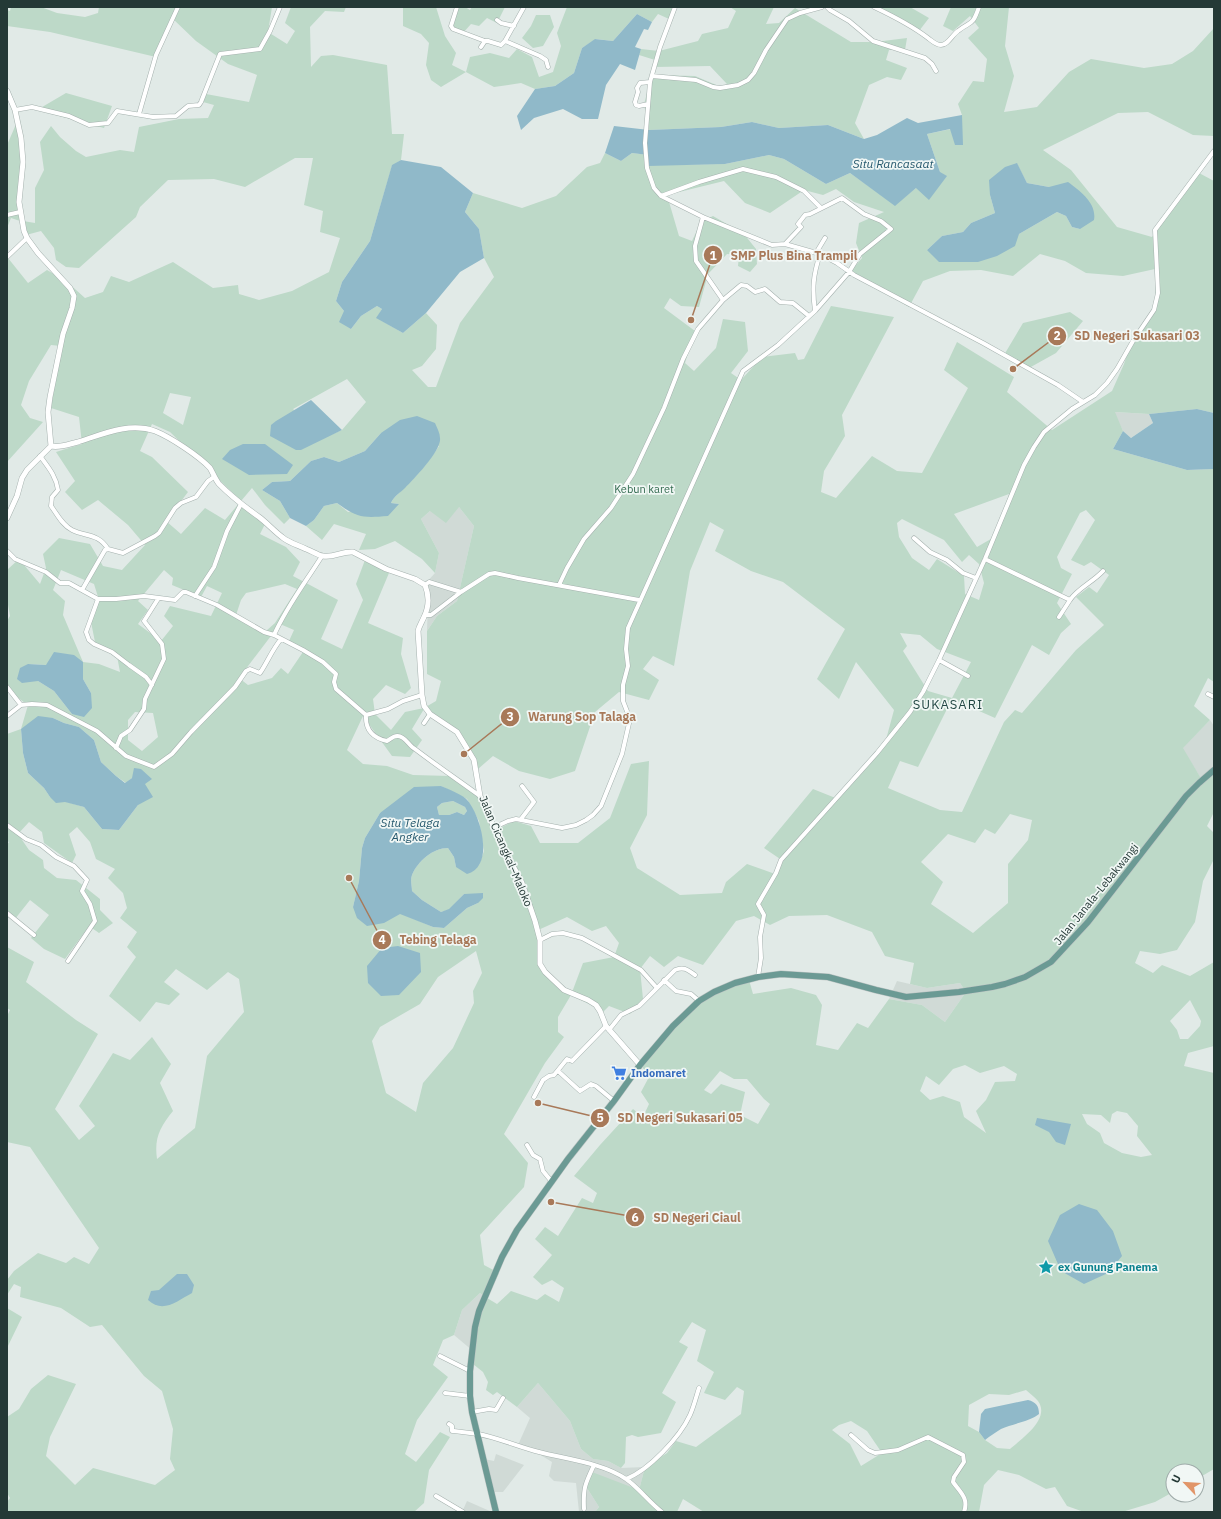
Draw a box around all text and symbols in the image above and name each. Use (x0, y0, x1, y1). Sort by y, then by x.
water label: Situ Rancasaat (853, 156, 934, 171)
callout: SMP Plus Bina Trampil (703, 243, 866, 267)
text: 1 (709, 248, 717, 263)
text: SMP Plus Bina Trampil (731, 248, 858, 263)
callout: SD Negeri Sukasari 03 (1047, 324, 1208, 348)
text: 2 (1053, 328, 1061, 343)
text: SD Negeri Sukasari 03 (1074, 328, 1200, 343)
park label: Kebun karet (614, 482, 674, 496)
district label: SUKASARI (913, 696, 983, 713)
callout: Warung Sop Talaga (500, 705, 644, 729)
text: 3 (506, 709, 514, 724)
text: Warung Sop Talaga (528, 709, 636, 724)
street label: Jalan Cicangkal–Maloko (476, 794, 536, 908)
water label: Situ Telaga Angker (381, 815, 439, 844)
street label: Jalan Janala–Lebakwangi (1051, 840, 1141, 948)
callout: Tebing Telaga (372, 928, 485, 952)
text: 4 (378, 932, 386, 947)
text: Tebing Telaga (399, 932, 477, 947)
supermarket icon: Indomaret (610, 1064, 628, 1082)
place label: Indomaret (631, 1066, 686, 1080)
callout: SD Negeri Sukasari 05 (590, 1106, 751, 1130)
text: 5 (596, 1110, 604, 1125)
text: SD Negeri Sukasari 05 (617, 1110, 743, 1125)
callout: SD Negeri Ciaul (625, 1205, 749, 1229)
text: 6 (631, 1210, 639, 1225)
text: SD Negeri Ciaul (653, 1210, 741, 1225)
place icon: ex Gunung Panema (1037, 1258, 1055, 1276)
place label: ex Gunung Panema (1058, 1260, 1158, 1274)
north arrow (1165, 1463, 1205, 1503)
text: U (1168, 1472, 1184, 1485)

